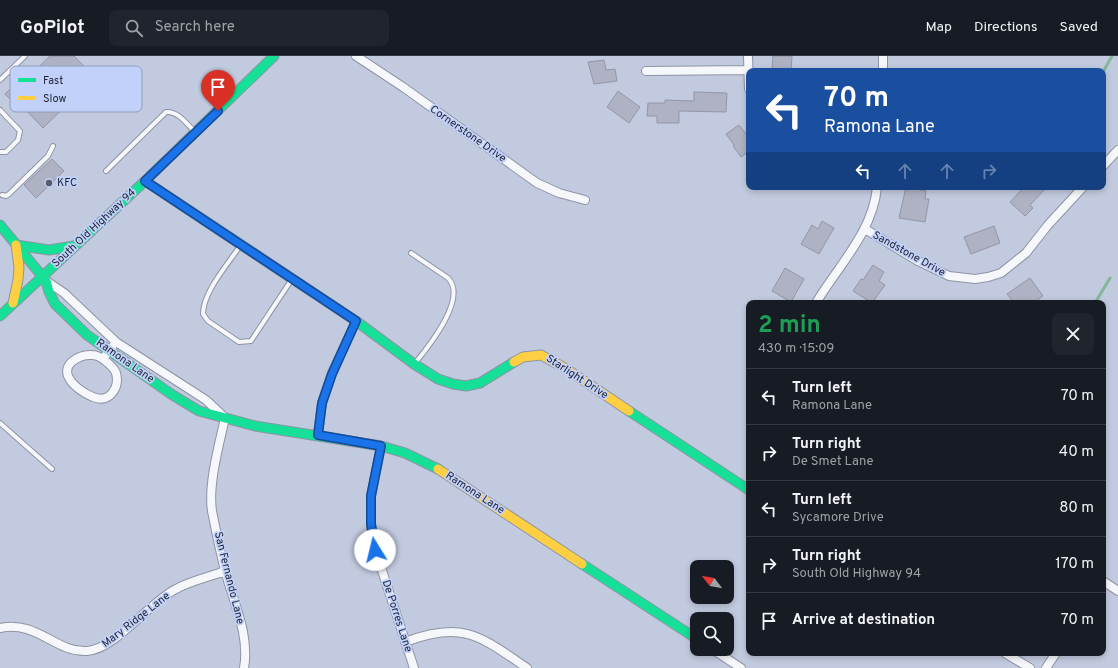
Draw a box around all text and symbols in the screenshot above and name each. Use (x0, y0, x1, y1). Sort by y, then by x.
search box (109, 10, 389, 46)
text: GoPilot (20, 16, 85, 40)
icon: search (123, 17, 145, 39)
text: Search here (155, 18, 235, 37)
text: Map (926, 19, 952, 36)
text: Directions (974, 19, 1038, 36)
text: Saved (1060, 19, 1098, 36)
legend (10, 66, 142, 112)
pin (201, 70, 235, 111)
text: Fast (43, 74, 63, 88)
icon: arrive (207, 76, 229, 98)
text: 70 m (824, 81, 889, 117)
icon: left (758, 84, 810, 136)
text: Slow (43, 92, 66, 106)
street label: Cornerstone Drive (427, 102, 509, 166)
text: Ramona Lane (824, 116, 935, 139)
icon: left (852, 160, 874, 182)
icon: ahead (894, 160, 916, 182)
icon: ahead (936, 160, 958, 182)
icon: right (978, 160, 1000, 182)
place label: KFC (57, 176, 77, 190)
marker: KFC (44, 178, 54, 188)
street label: South Old Highway 94 (49, 186, 139, 270)
street label: Sandstone Drive (870, 228, 948, 280)
text: 2 min (758, 311, 821, 341)
button: close (1052, 313, 1094, 355)
street label: Ramona Lane (93, 336, 157, 386)
text: 430 m · 15:09 (758, 341, 834, 357)
street label: Starlight Drive (543, 352, 611, 402)
text: Turn left (792, 379, 852, 398)
icon: left (758, 386, 780, 408)
text: 70 m (1061, 387, 1094, 406)
text: Ramona Lane (792, 398, 872, 414)
text: Turn right (792, 435, 861, 454)
icon: right (758, 442, 780, 464)
text: 40 m (1059, 443, 1094, 462)
text: De Smet Lane (792, 454, 873, 470)
street label: Ramona Lane (443, 469, 507, 517)
text: Turn left (792, 491, 852, 510)
icon: left (758, 498, 780, 520)
text: 80 m (1059, 499, 1094, 518)
text: Sycamore Drive (792, 510, 884, 526)
position arrow (354, 529, 396, 571)
street label: San Fernando Lane (211, 530, 247, 626)
text: Turn right (792, 547, 861, 566)
icon: right (758, 554, 780, 576)
text: 170 m (1055, 555, 1094, 574)
north arrow (690, 560, 734, 604)
map controls (690, 560, 734, 656)
text: South Old Highway 94 (792, 566, 921, 582)
street label: De Porres Lane (379, 578, 415, 654)
street label: Mary Ridge Lane (99, 589, 173, 651)
icon: arrive (758, 610, 780, 632)
text: Arrive at destination (792, 611, 935, 630)
text: 70 m (1061, 611, 1094, 630)
button: search (690, 612, 734, 656)

